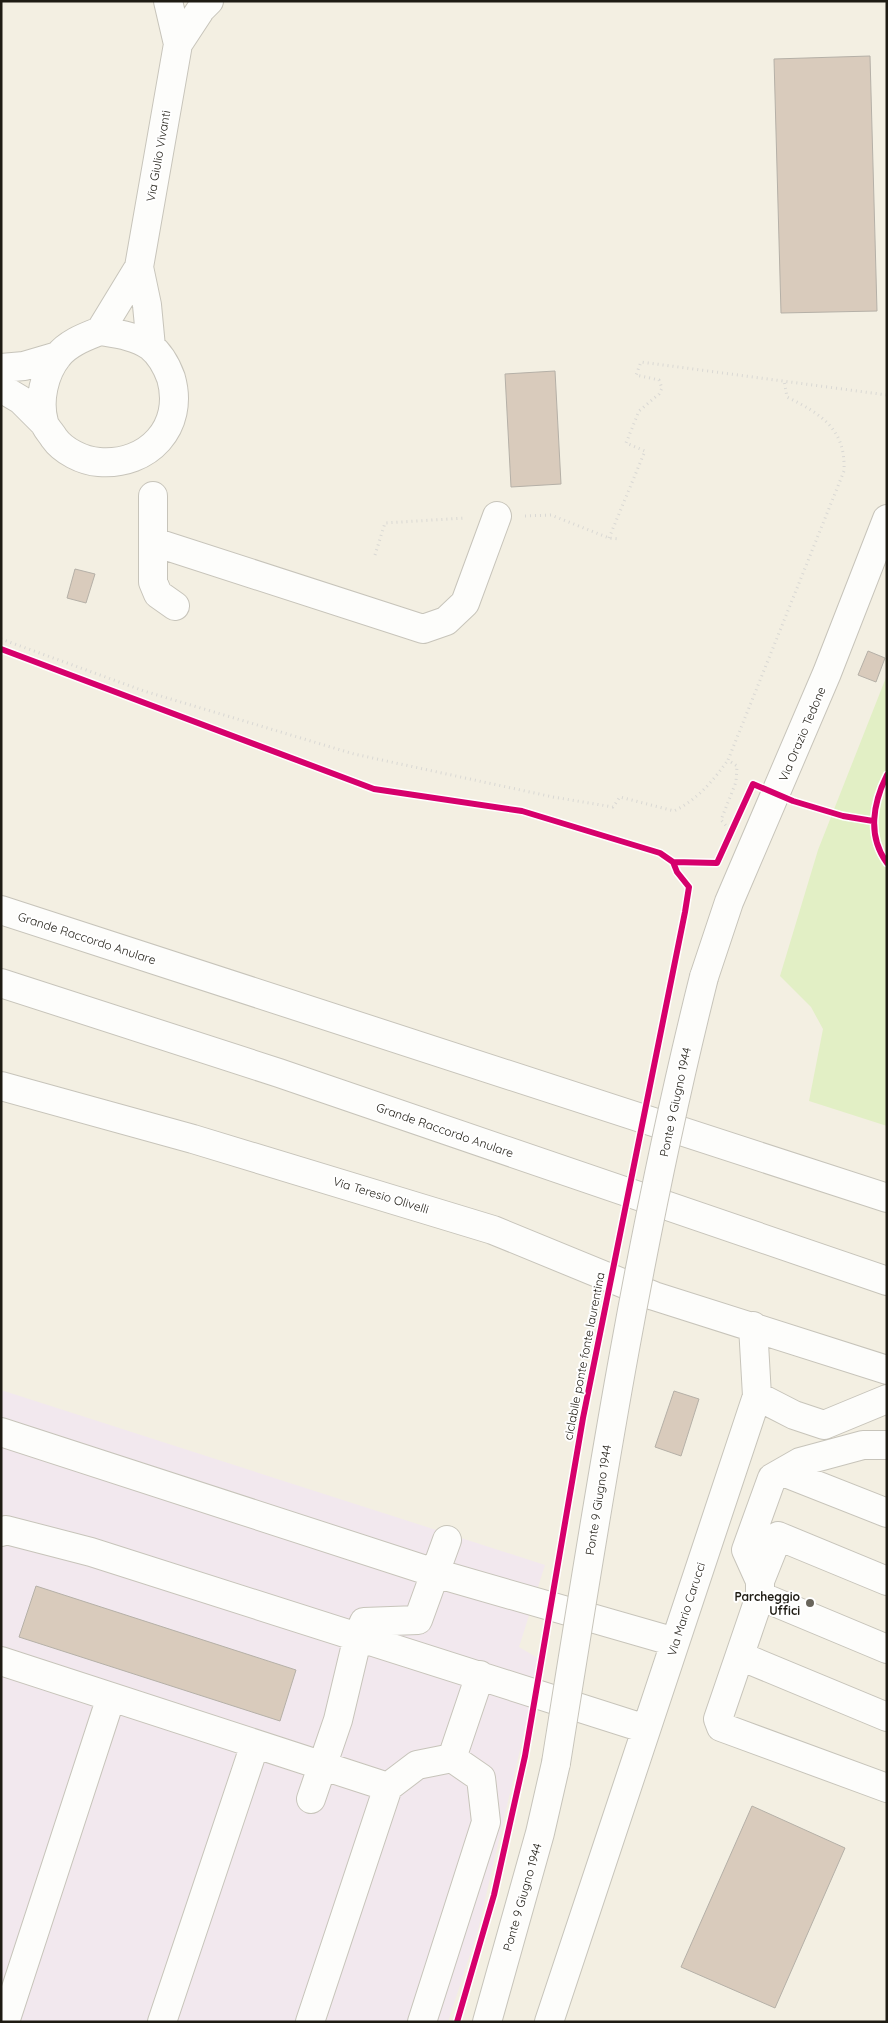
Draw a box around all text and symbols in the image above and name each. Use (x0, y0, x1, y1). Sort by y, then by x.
street label: Via Giulio Vivanti (143, 109, 173, 203)
street label: Via Orazio Tedone (775, 684, 829, 784)
street label: Grande Raccordo Anulare (16, 909, 158, 967)
street label: Ponte 9 Giugno 1944 (656, 1046, 694, 1158)
street label: Grande Raccordo Anulare (374, 1099, 516, 1161)
street label: Via Teresio Olivelli (331, 1173, 431, 1217)
street label: ciclabile ponte fonte laurentina (560, 1271, 608, 1441)
street label: Ponte 9 Giugno 1944 (582, 1444, 614, 1556)
street label: Via Mario Carucci (664, 1560, 708, 1658)
place label: Parcheggio Uffici (734, 1589, 800, 1618)
marker: Parcheggio Uffici (804, 1597, 816, 1609)
street label: Ponte 9 Giugno 1944 (499, 1841, 545, 1953)

